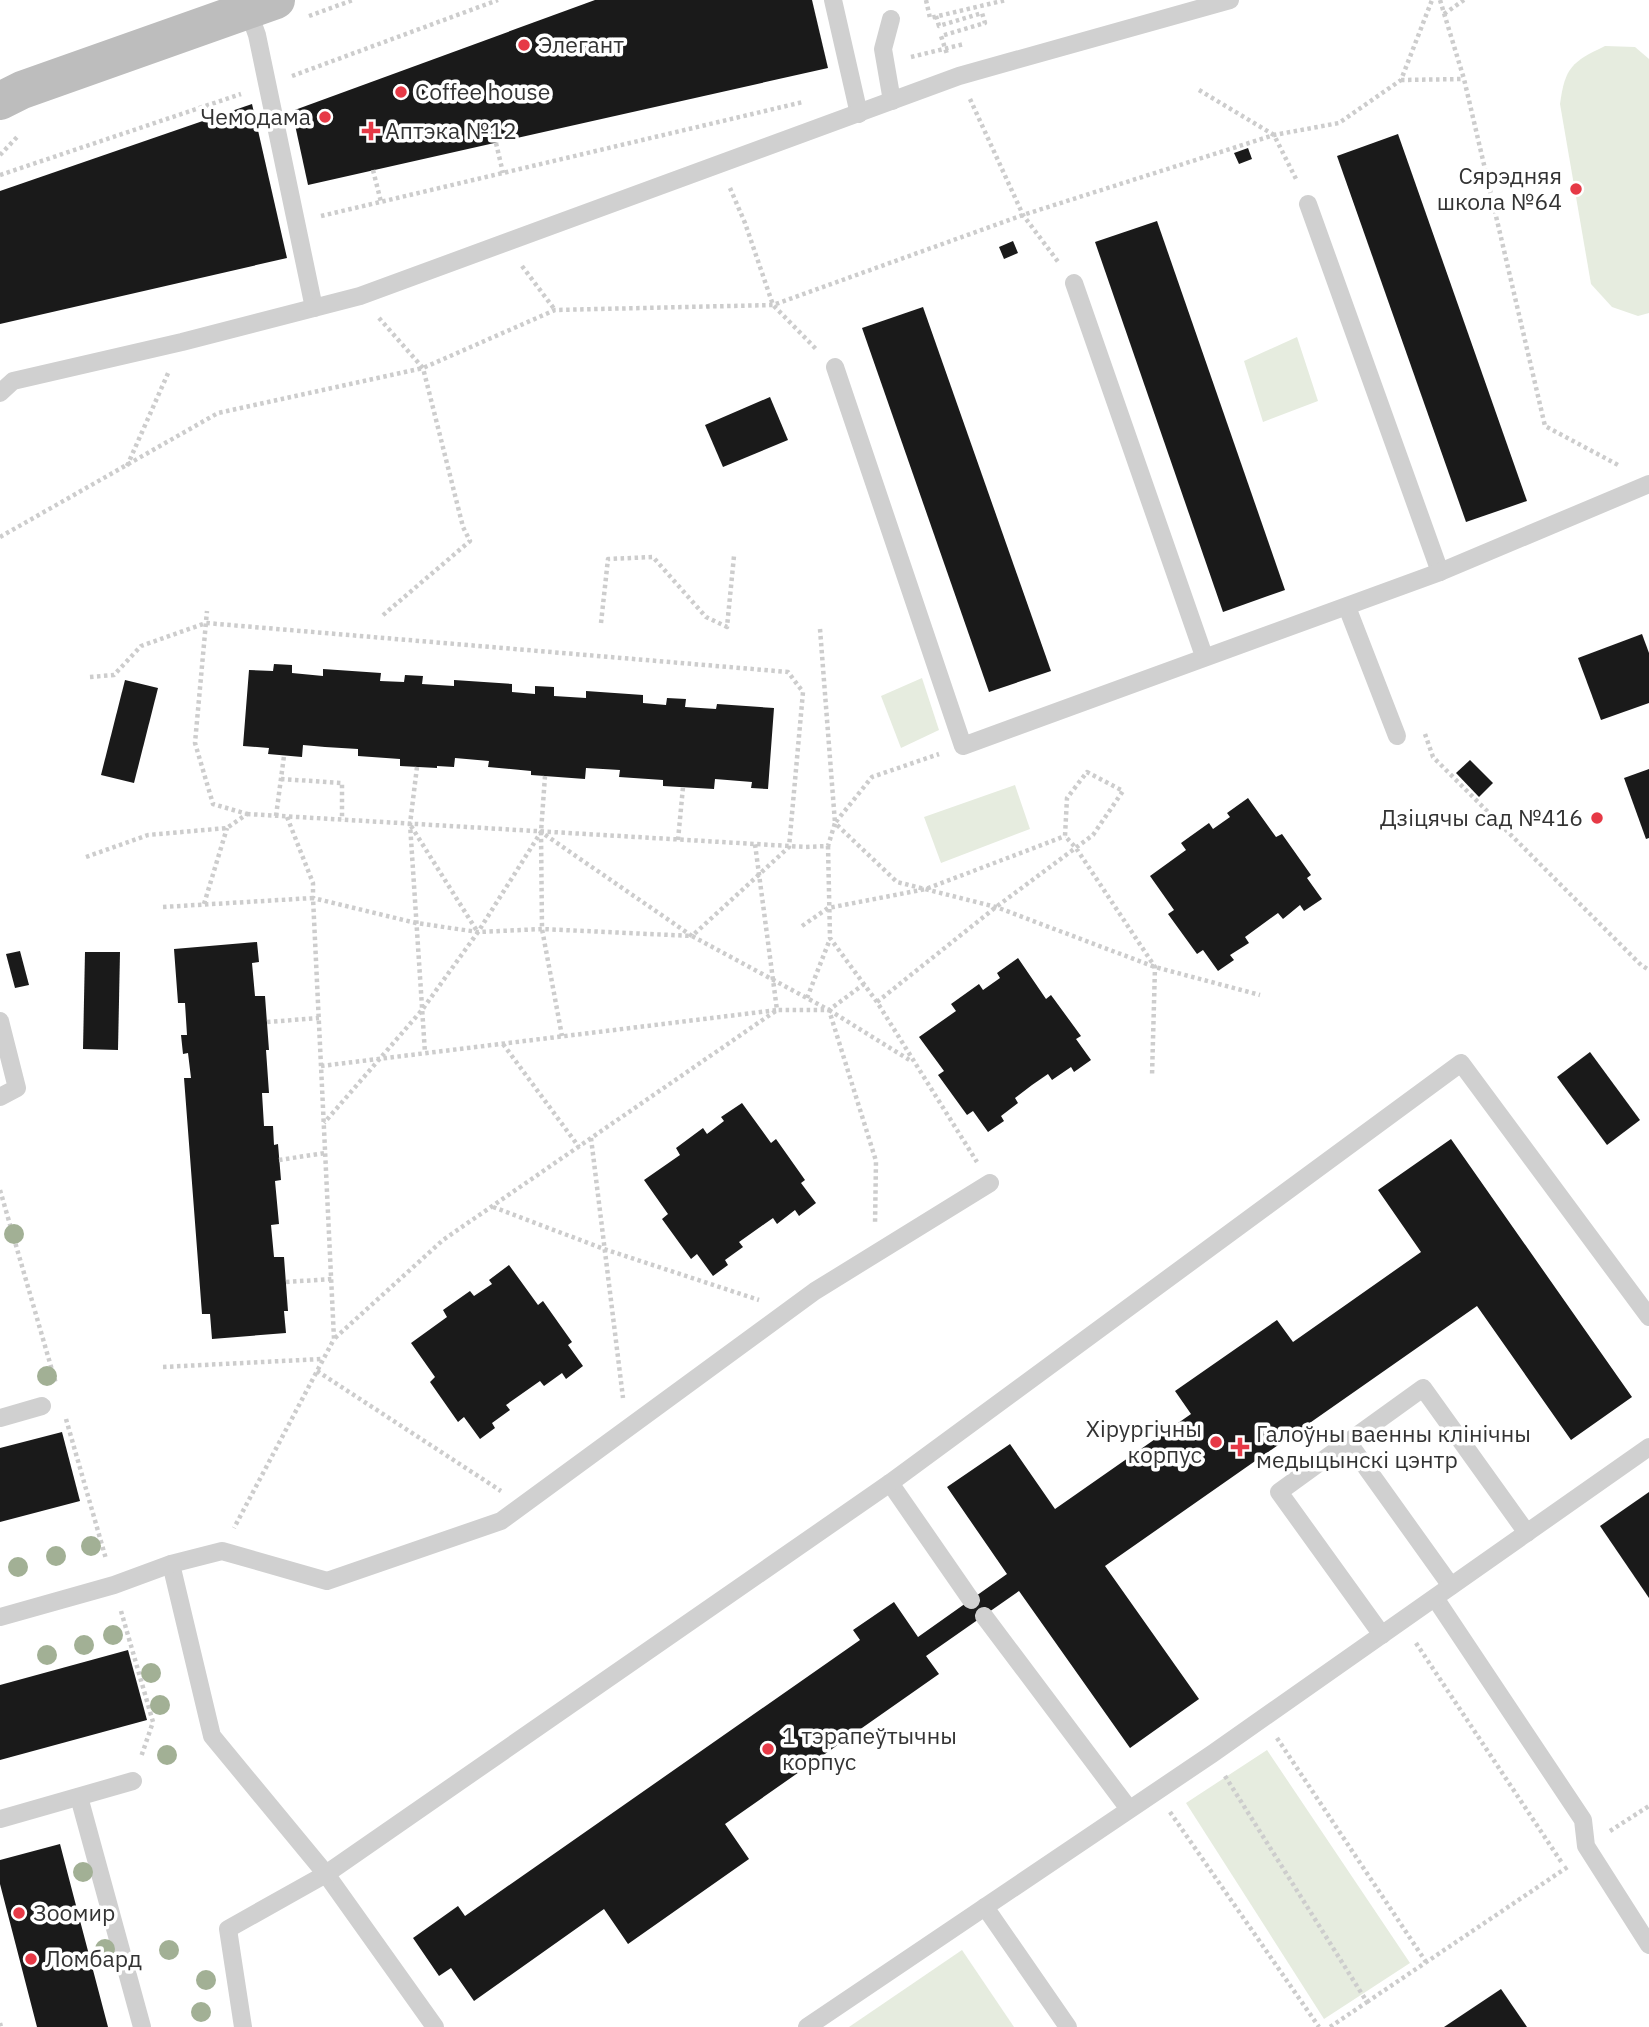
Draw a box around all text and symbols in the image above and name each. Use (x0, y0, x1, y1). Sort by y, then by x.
place label: Элегант (538, 29, 624, 59)
marker: Элегант (516, 37, 532, 53)
place label: Coffee house (415, 76, 550, 106)
marker: Coffee house (393, 84, 409, 100)
place label: Чемодама (200, 101, 311, 131)
marker: Чемодама (317, 109, 333, 125)
place label: Аптэка №12 (385, 115, 517, 145)
marker: Аптэка №12 (363, 123, 379, 139)
place label: Сярэдняя школа №64 (1437, 160, 1562, 216)
marker: Сярэдняя школа №64 (1568, 181, 1584, 197)
place label: Дзіцячы сад №416 (1380, 802, 1583, 832)
marker: Дзіцячы сад №416 (1589, 810, 1605, 826)
place label: Хірургічны корпус (1086, 1413, 1202, 1469)
place label: Галоўны ваенны клінічны медыцынскі цэнтр (1256, 1418, 1531, 1474)
marker: Хірургічны корпус (1208, 1434, 1224, 1450)
marker: Галоўны ваенны клінічны медыцынскі цэнтр (1230, 1437, 1250, 1457)
place label: 1 тэрапеўтычны корпус (782, 1720, 957, 1776)
marker: 1 тэрапеўтычны корпус (760, 1741, 776, 1757)
place label: Зоомир (33, 1897, 115, 1927)
marker: Зоомир (11, 1905, 27, 1921)
place label: Ломбард (45, 1943, 142, 1973)
marker: Ломбард (23, 1951, 39, 1967)

